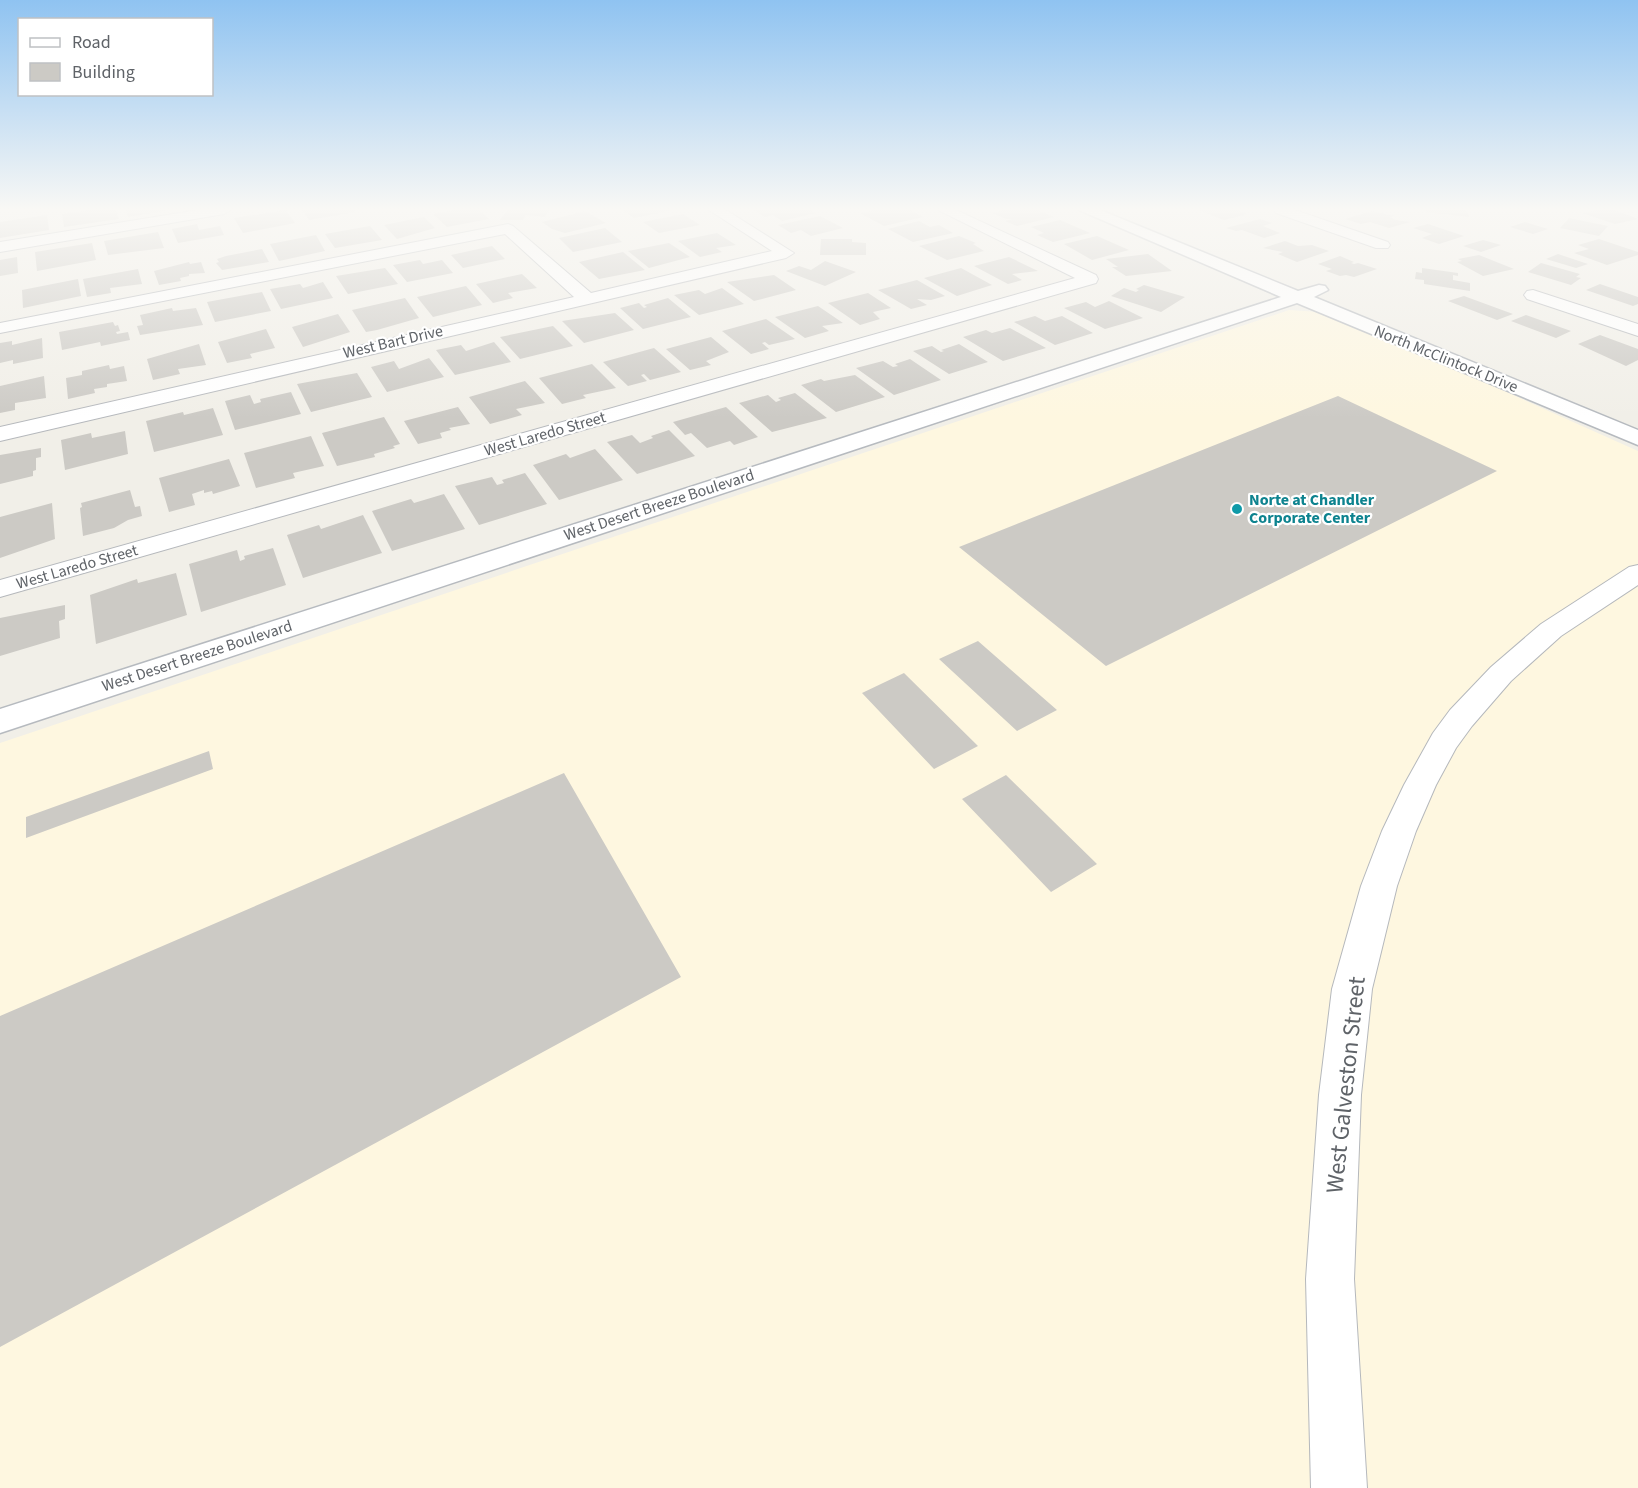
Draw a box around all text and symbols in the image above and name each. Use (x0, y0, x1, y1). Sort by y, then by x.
legend (18, 18, 213, 96)
text: Road (72, 30, 111, 55)
text: Building (72, 60, 135, 85)
street label: West Bart Drive (341, 320, 445, 364)
street label: North McClintock Drive (1371, 320, 1521, 398)
street label: West Laredo Street (482, 406, 609, 462)
street label: West Desert Breeze Boulevard (561, 464, 757, 546)
place label: Norte at Chandler Corporate Center (1249, 489, 1375, 529)
marker: Norte at Chandler Corporate Center (1230, 502, 1244, 516)
street label: West Laredo Street (14, 539, 141, 595)
street label: West Desert Breeze Boulevard (99, 615, 295, 697)
street label: West Galveston Street (1317, 975, 1375, 1195)

